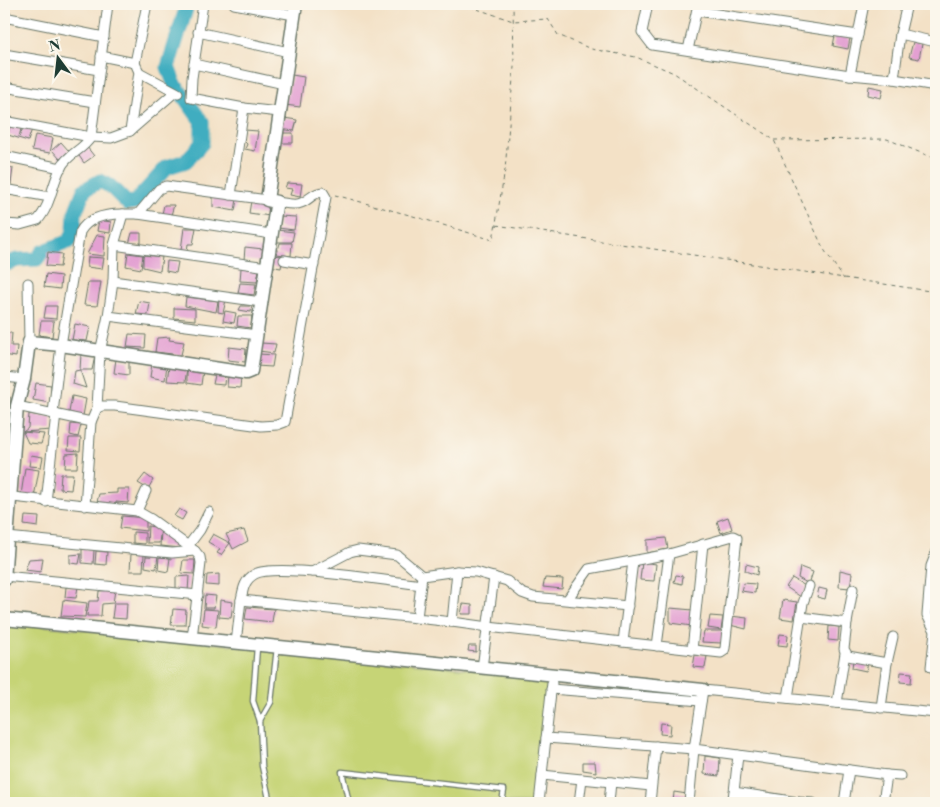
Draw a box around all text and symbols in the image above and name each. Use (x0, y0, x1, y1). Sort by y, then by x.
north arrow (32, 32, 82, 82)
text: N (47, 36, 63, 57)

